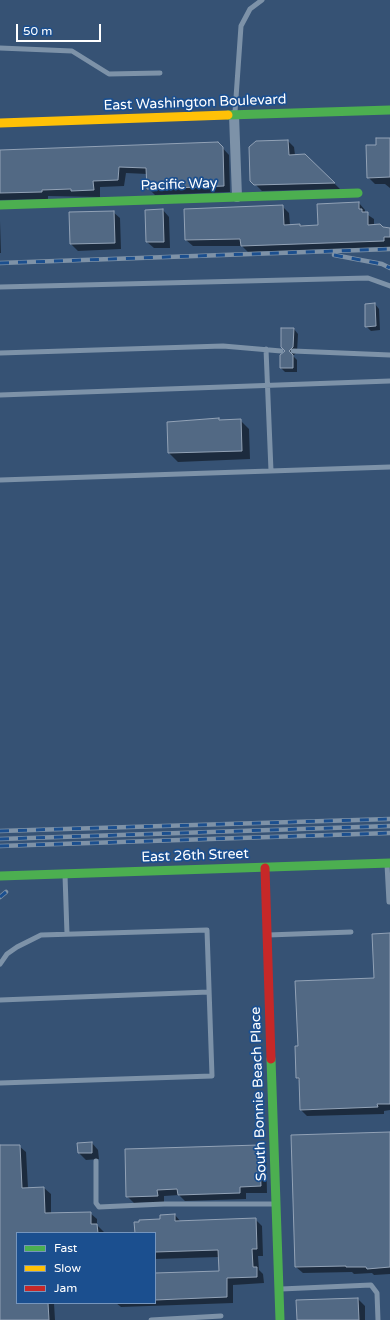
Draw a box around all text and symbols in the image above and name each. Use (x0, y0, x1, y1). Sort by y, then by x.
scale bar (18, 16, 103, 42)
text: 50 m (23, 24, 52, 38)
street label: East Washington Boulevard (103, 91, 287, 115)
street label: Pacific Way (140, 175, 218, 195)
street label: East 26th Street (141, 846, 249, 866)
street label: South Bonnie Beach Place (248, 1007, 270, 1181)
legend (16, 1232, 156, 1304)
text: Fast (54, 1241, 77, 1255)
text: Slow (54, 1261, 81, 1275)
text: Jam (54, 1281, 77, 1295)

